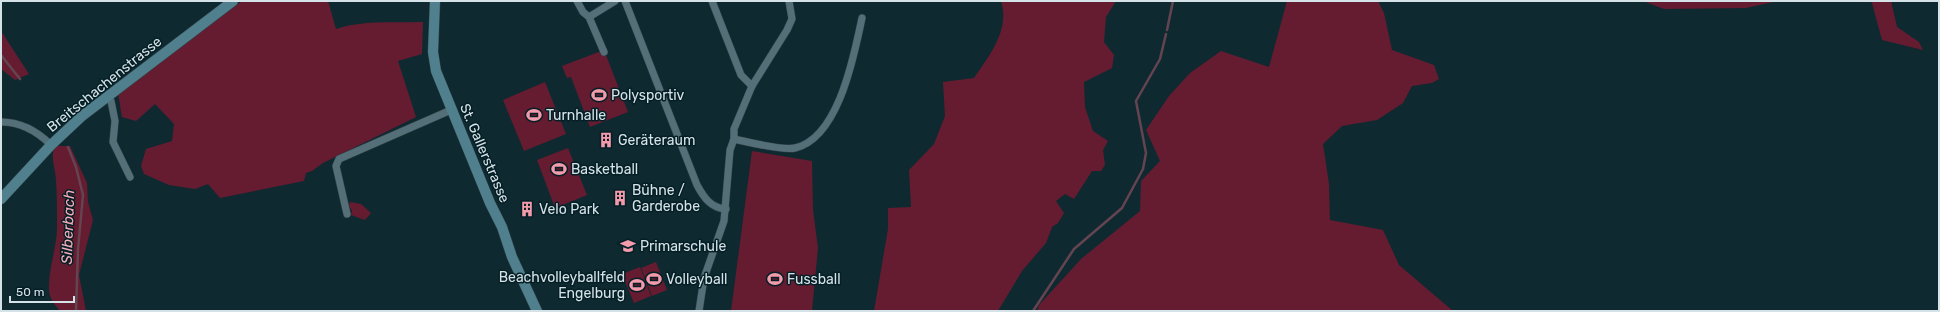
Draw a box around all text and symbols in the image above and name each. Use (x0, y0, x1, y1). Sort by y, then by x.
street label: Breitschachenstrasse (44, 33, 165, 136)
sports icon: Polysportiv (590, 86, 608, 104)
place label: Polysportiv (611, 87, 685, 104)
street label: St. Gallerstrasse (456, 101, 513, 205)
sports icon: Turnhalle (525, 106, 543, 124)
place label: Turnhalle (546, 107, 606, 124)
building icon: Geräteraum (597, 131, 615, 149)
place label: Geräteraum (618, 132, 695, 149)
sports icon: Basketball (550, 160, 568, 178)
place label: Basketball (571, 161, 638, 178)
place label: Bühne / Garderobe (632, 182, 700, 215)
water label: Silberbach (58, 189, 78, 265)
building icon: Bühne / Garderobe (611, 189, 629, 207)
building icon: Velo Park (518, 200, 536, 218)
place label: Velo Park (539, 201, 600, 218)
school or university icon: Primarschule (619, 237, 637, 255)
place label: Primarschule (640, 238, 726, 255)
place label: Beachvolleyballfeld Engelburg (499, 269, 625, 302)
sports icon: Volleyball (645, 270, 663, 288)
sports icon: Fussball (766, 270, 784, 288)
place label: Volleyball (666, 271, 727, 288)
place label: Fussball (787, 271, 841, 288)
sports icon: Beachvolleyballfeld Engelburg (628, 276, 646, 294)
scale bar (10, 278, 74, 304)
text: 50 m (16, 285, 44, 299)

